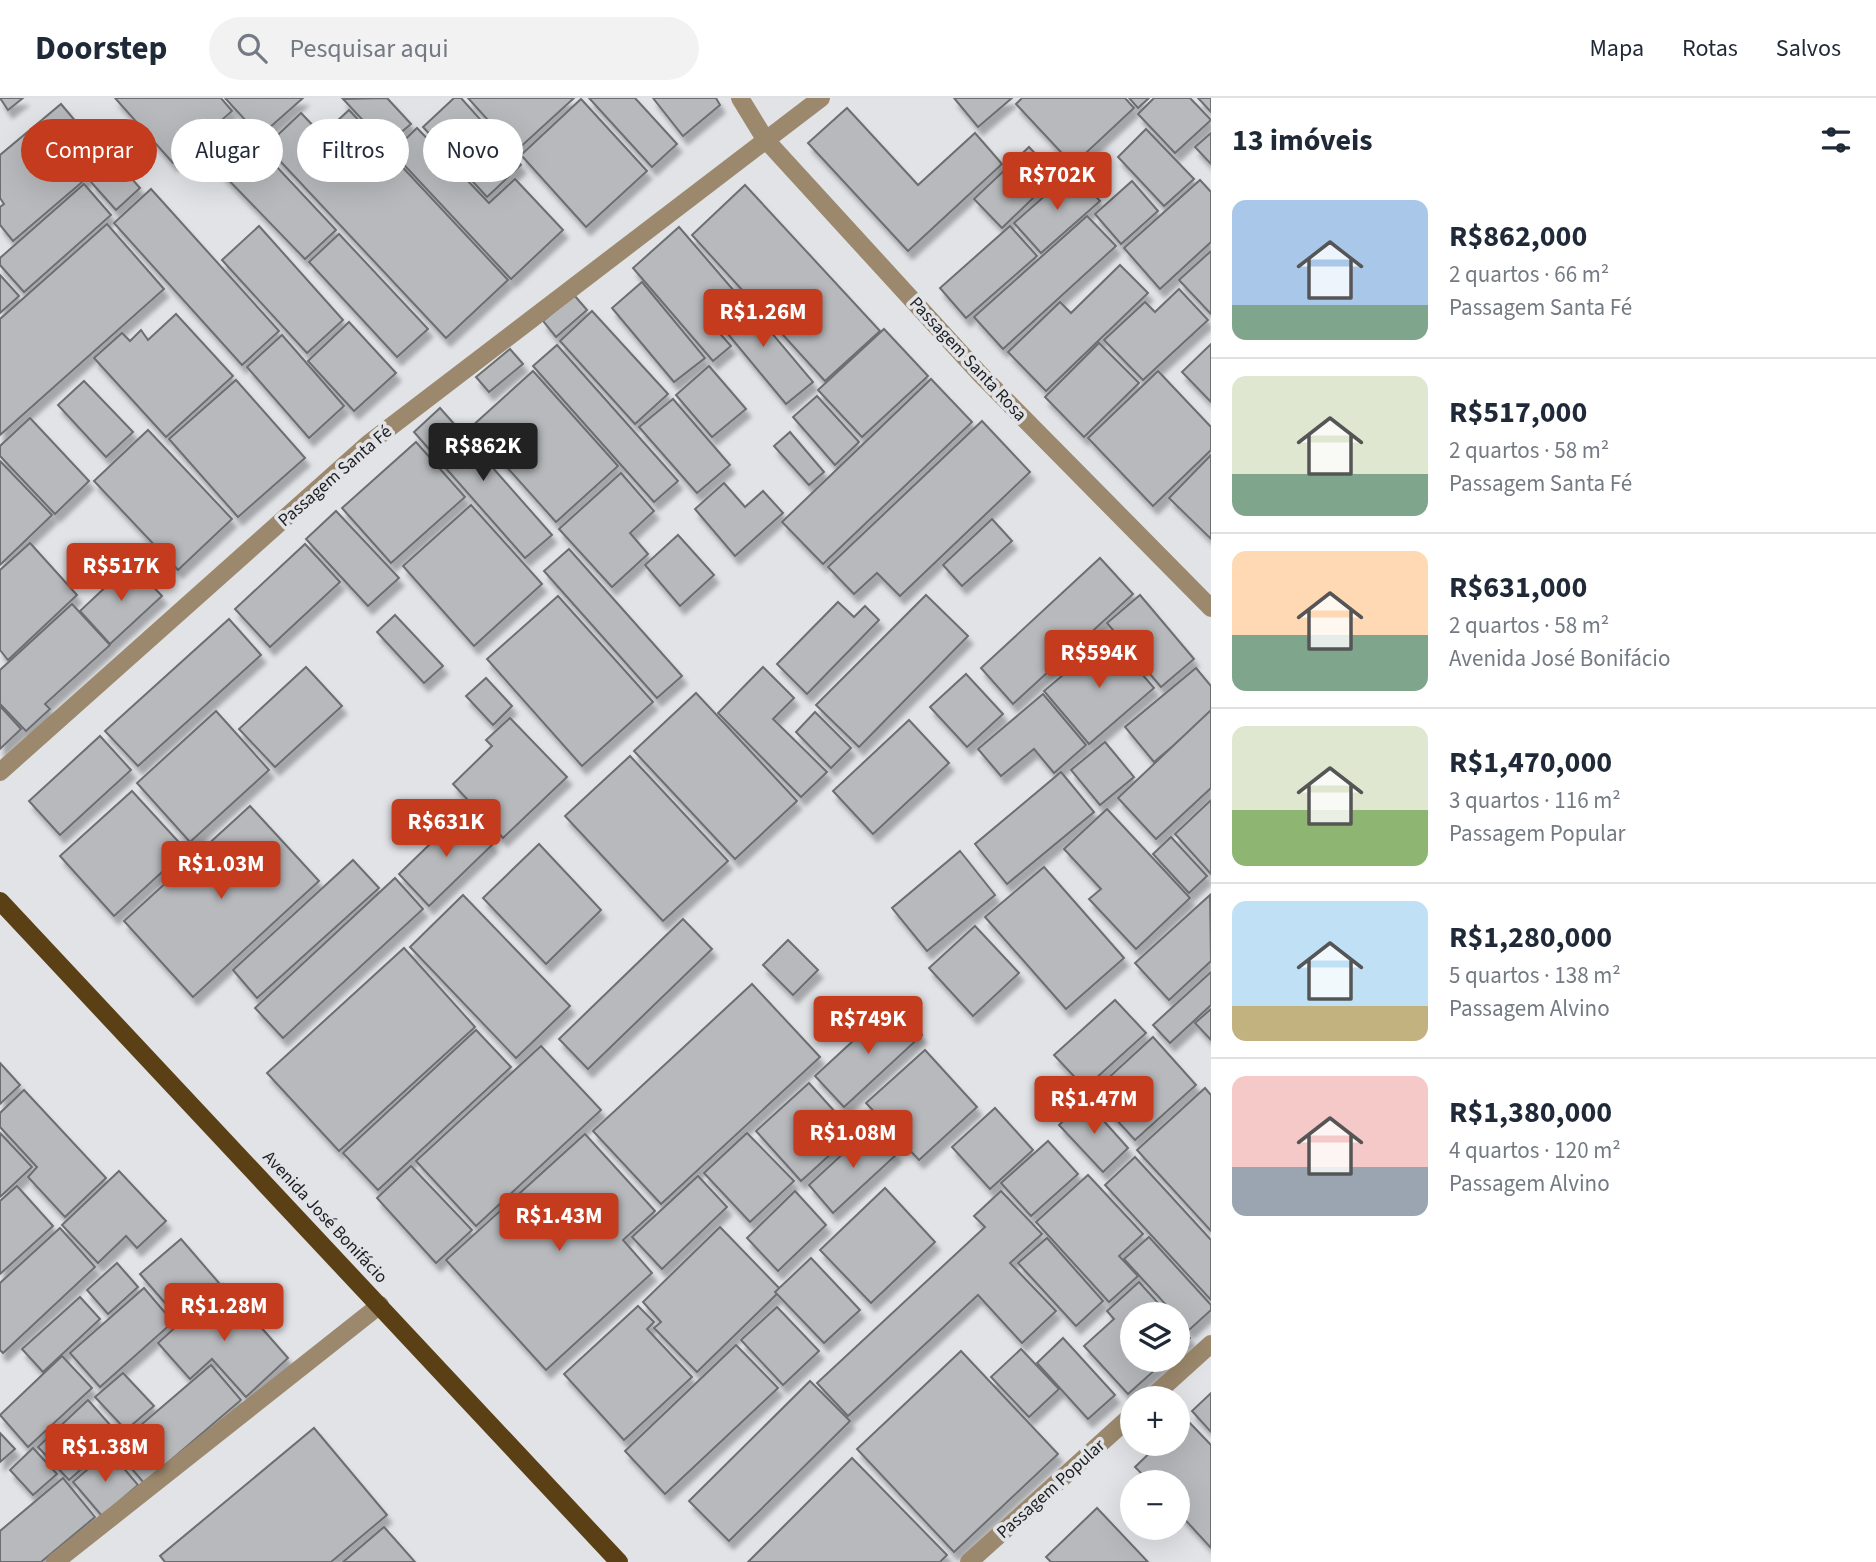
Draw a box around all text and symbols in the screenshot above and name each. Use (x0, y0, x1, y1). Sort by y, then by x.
search box (209, 17, 699, 80)
text: Doorstep (35, 25, 167, 72)
icon: search (233, 29, 271, 67)
text: Pesquisar aqui (289, 30, 449, 67)
text: Mapa (1589, 31, 1644, 66)
text: Rotas (1682, 31, 1738, 66)
text: Salvos (1776, 31, 1841, 66)
chip: Comprar (21, 119, 157, 182)
chip: Alugar (171, 119, 283, 182)
chip: Filtros (297, 119, 409, 182)
chip: Novo (423, 119, 523, 182)
text: 13 imóveis (1232, 119, 1373, 162)
icon: filters (1817, 121, 1855, 159)
pin: R$702K (1000, 152, 1114, 212)
text: R$702K (1019, 158, 1095, 191)
text: R$862,000 (1449, 215, 1587, 258)
icon: home (1288, 228, 1372, 312)
text: 2 quartos · 66 m² (1449, 258, 1609, 291)
pin: R$1.26M (698, 289, 828, 349)
street label: Passagem Santa Rosa (904, 291, 1032, 427)
text: Passagem Santa Fé (1449, 291, 1632, 324)
text: R$1.26M (719, 295, 807, 328)
text: R$517,000 (1449, 391, 1587, 434)
icon: home (1288, 404, 1372, 488)
street label: Passagem Santa Fé (273, 419, 397, 532)
pin: R$862K (426, 424, 540, 483)
text: R$862K (445, 429, 521, 462)
text: 2 quartos · 58 m² (1449, 434, 1609, 467)
text: Passagem Santa Fé (1449, 467, 1632, 500)
pin: R$517K (64, 544, 178, 603)
text: R$517K (83, 549, 159, 582)
text: R$631,000 (1449, 566, 1587, 609)
icon: home (1288, 579, 1372, 663)
text: 2 quartos · 58 m² (1449, 609, 1609, 642)
pin: R$594K (1042, 630, 1156, 690)
text: R$594K (1061, 636, 1137, 669)
text: Avenida José Bonifácio (1449, 642, 1670, 675)
text: R$1,470,000 (1449, 741, 1612, 784)
icon: home (1288, 754, 1372, 838)
text: 3 quartos · 116 m² (1449, 784, 1621, 817)
pin: R$631K (389, 800, 503, 859)
text: R$631K (408, 805, 484, 838)
text: Passagem Popular (1449, 817, 1626, 850)
pin: R$1.03M (156, 842, 286, 901)
text: R$1.03M (177, 847, 265, 880)
text: R$1,280,000 (1449, 916, 1612, 959)
icon: home (1288, 929, 1372, 1013)
text: 5 quartos · 138 m² (1449, 959, 1621, 992)
text: Passagem Alvino (1449, 992, 1610, 1025)
pin: R$749K (811, 996, 925, 1056)
text: R$749K (830, 1002, 906, 1035)
pin: R$1.47M (1029, 1076, 1159, 1136)
text: R$1.47M (1050, 1082, 1138, 1115)
text: R$1,380,000 (1449, 1091, 1612, 1134)
icon: home (1288, 1104, 1372, 1188)
pin: R$1.08M (788, 1110, 918, 1170)
text: R$1.08M (809, 1116, 897, 1149)
text: 4 quartos · 120 m² (1449, 1134, 1621, 1167)
street label: Avenida José Bonifácio (257, 1145, 393, 1289)
text: Passagem Alvino (1449, 1167, 1610, 1200)
pin: R$1.43M (494, 1194, 624, 1253)
text: R$1.43M (515, 1199, 603, 1232)
pin: R$1.28M (159, 1284, 289, 1343)
text: R$1.28M (180, 1289, 268, 1322)
map controls (1120, 1302, 1190, 1540)
button: layers (1120, 1302, 1190, 1372)
button: + (1120, 1386, 1190, 1456)
pin: R$1.38M (40, 1424, 170, 1484)
text: R$1.38M (61, 1430, 149, 1463)
street label: Passagem Popular (991, 1433, 1111, 1545)
button: − (1120, 1470, 1190, 1540)

